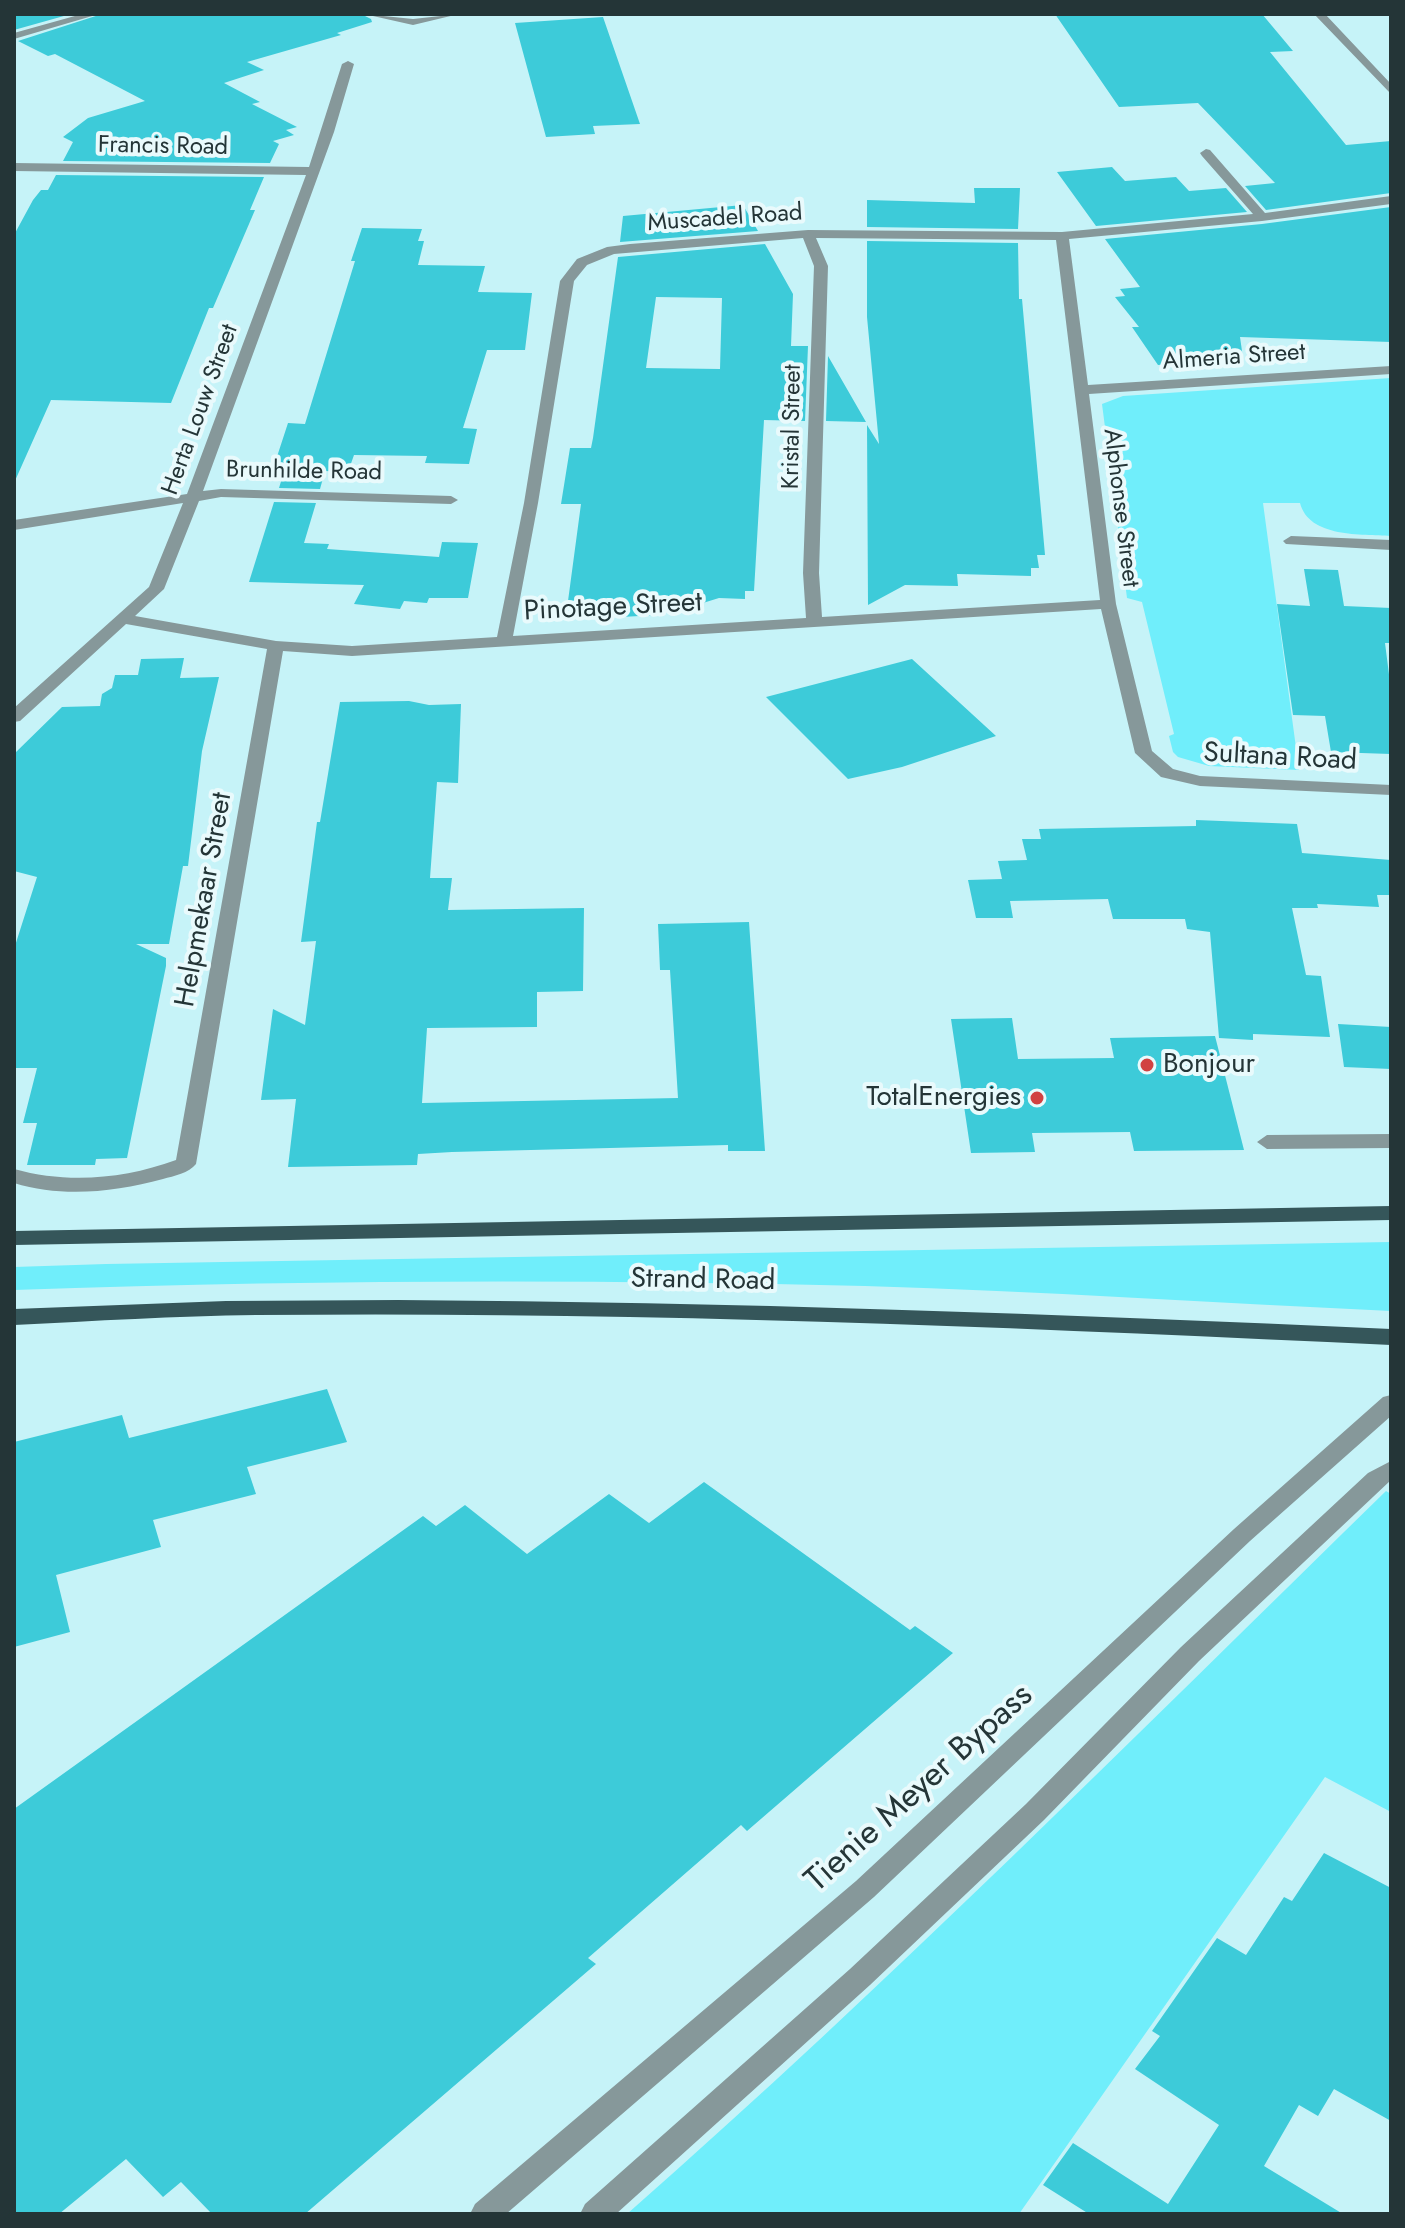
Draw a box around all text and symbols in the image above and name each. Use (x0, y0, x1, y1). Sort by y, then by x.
street label: Francis Road (98, 131, 228, 163)
street label: Muscadel Road (647, 199, 803, 239)
street label: Herta Louw Street (157, 321, 245, 499)
street label: Almeria Street (1162, 339, 1306, 377)
street label: Kristal Street (778, 364, 808, 490)
street label: Alphonse Street (1096, 427, 1144, 589)
street label: Brunhilde Road (226, 456, 382, 488)
street label: Pinotage Street (523, 587, 703, 629)
street label: Sultana Road (1202, 737, 1358, 779)
street label: Helpmekaar Street (170, 790, 240, 1010)
place label: Bonjour (1163, 1048, 1255, 1082)
marker: Bonjour (1138, 1056, 1156, 1074)
place label: TotalEnergies (866, 1081, 1021, 1115)
marker: TotalEnergies (1028, 1089, 1046, 1107)
street label: Strand Road (630, 1263, 776, 1299)
street label: Tienie Meyer Bypass (798, 1676, 1042, 1902)

